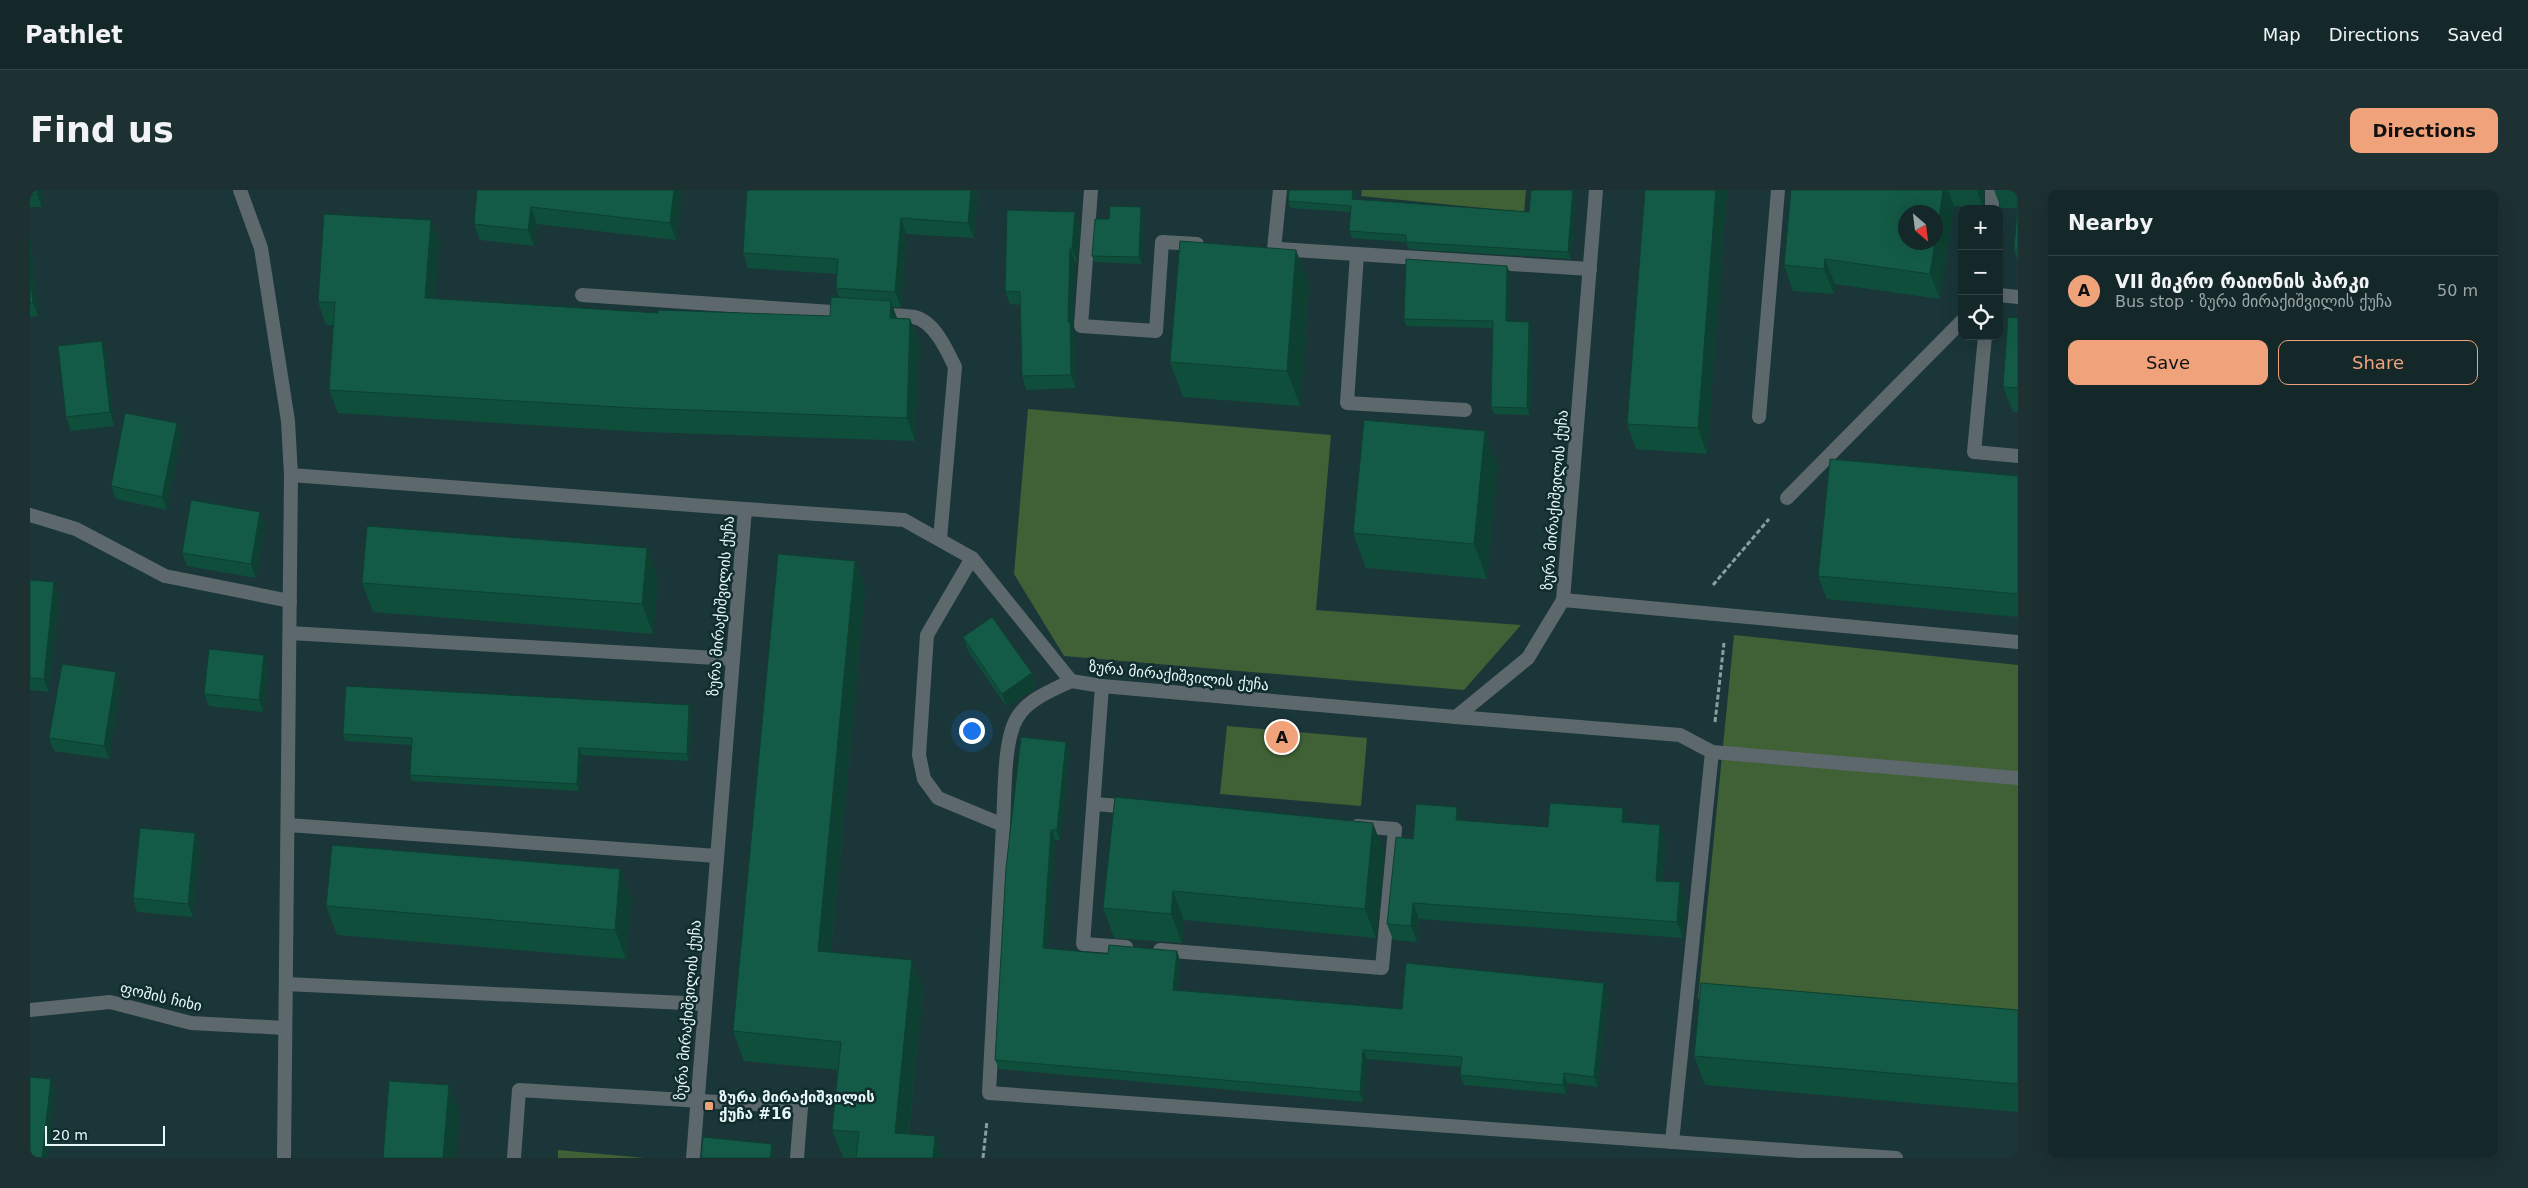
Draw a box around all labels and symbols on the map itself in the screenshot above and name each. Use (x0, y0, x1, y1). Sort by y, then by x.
north arrow (1898, 205, 1943, 250)
street label: ზურა მირაქიშვილის ქუჩა (1538, 409, 1572, 591)
street label: ზურა მირაქიშვილის ქუჩა (704, 515, 738, 697)
street label: ზურა მირაქიშვილის ქუჩა (1088, 658, 1270, 694)
your location (959, 718, 985, 744)
pin: A (1266, 718, 1298, 756)
street label: ზურა მირაქიშვილის ქუჩა (671, 919, 705, 1101)
street label: ფოშის ჩიხი (118, 979, 204, 1015)
place label: ზურა მირაქიშვილის ქუჩა #16 (719, 1088, 875, 1123)
marker: ზურა მირაქიშვილის ქუჩა #16 (703, 1100, 715, 1112)
scale bar (45, 1123, 165, 1146)

